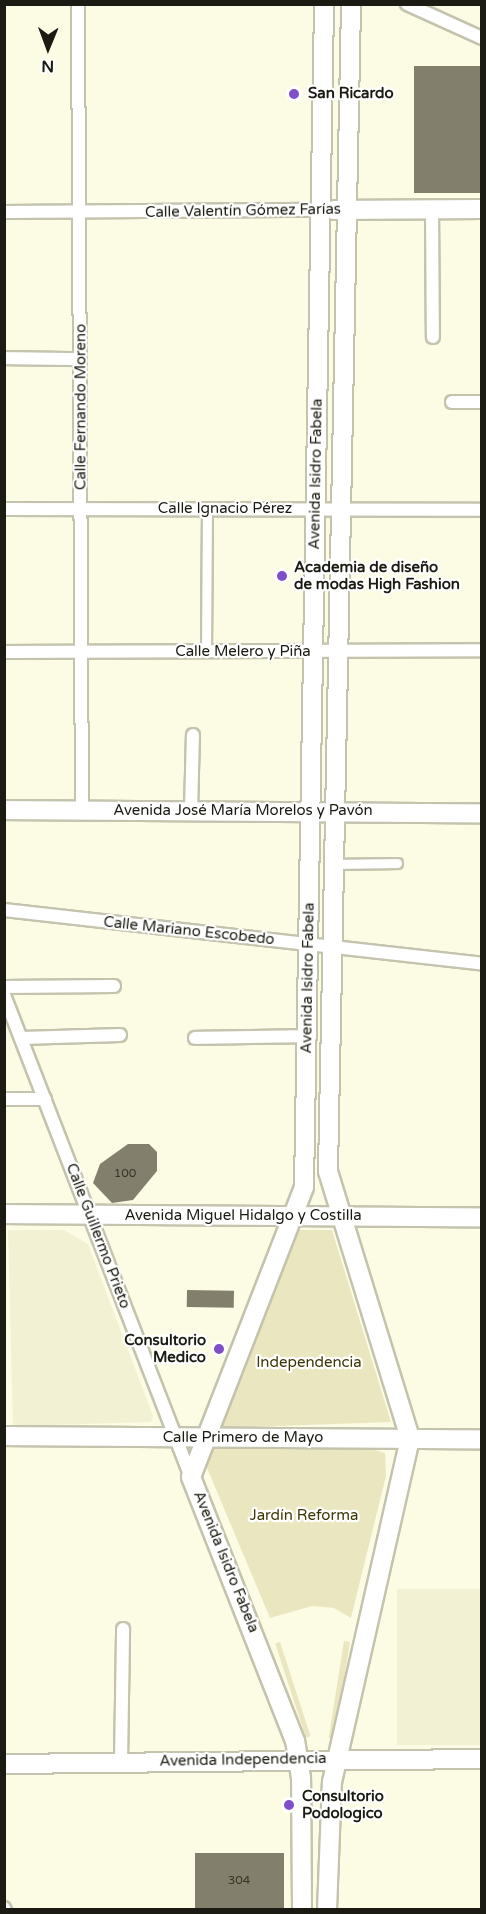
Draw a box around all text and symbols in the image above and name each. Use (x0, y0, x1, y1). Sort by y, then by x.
north arrow (18, 18, 78, 78)
text: N (41, 56, 54, 76)
marker: San Ricardo (285, 85, 303, 103)
place label: San Ricardo (308, 85, 394, 103)
street label: Calle Valentín Gómez Farías (145, 200, 341, 222)
street label: Calle Fernando Moreno (72, 324, 90, 490)
street label: Avenida Isidro Fabela (306, 398, 326, 550)
street label: Calle Ignacio Pérez (158, 500, 292, 518)
place label: Academia de diseño de modas High Fashion (294, 558, 460, 593)
marker: Academia de diseño de modas High Fashion (275, 569, 289, 583)
street label: Calle Melero y Piña (175, 643, 311, 661)
street label: Avenida José María Morelos y Pavón (113, 802, 373, 820)
street label: Avenida Isidro Fabela (298, 902, 318, 1054)
street label: Calle Mariano Escobedo (103, 913, 275, 949)
street label: Calle Guillermo Prieto (62, 1161, 134, 1311)
house number: 100 (114, 1167, 136, 1181)
street label: Avenida Miguel Hidalgo y Costilla (124, 1207, 362, 1225)
place label: Consultorio Medico (124, 1331, 206, 1366)
marker: Consultorio Medico (210, 1340, 228, 1358)
park label: Independencia (256, 1354, 362, 1372)
street label: Calle Primero de Mayo (163, 1429, 323, 1447)
street label: Avenida Isidro Fabela (189, 1489, 263, 1635)
park label: Jardín Reforma (250, 1507, 358, 1525)
street label: Avenida Independencia (159, 1750, 327, 1770)
place label: Consultorio Podologico (302, 1787, 384, 1822)
marker: Consultorio Podologico (280, 1796, 298, 1814)
house number: 304 (228, 1874, 250, 1888)

